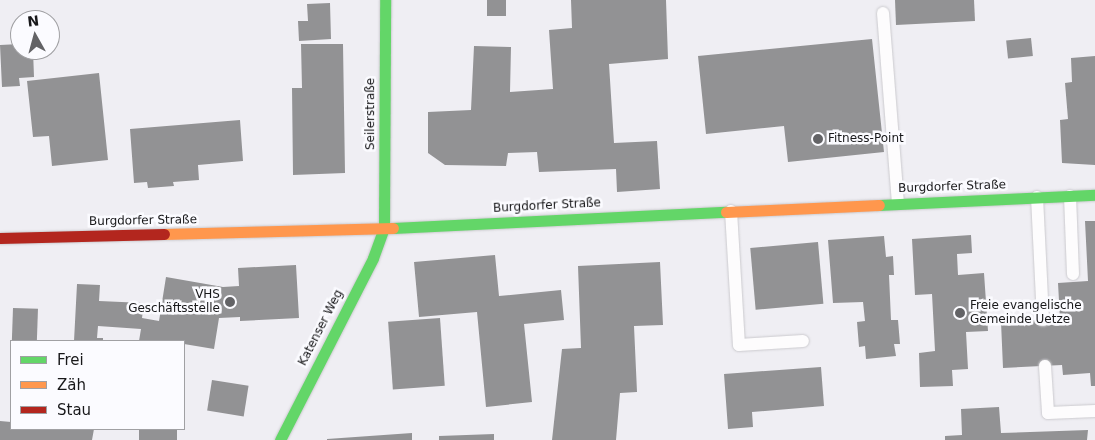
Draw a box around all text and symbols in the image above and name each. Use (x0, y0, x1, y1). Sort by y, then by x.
north arrow (10, 10, 60, 60)
text: N (27, 12, 40, 30)
street label: Seilerstraße (364, 78, 378, 150)
place label: Fitness-Point (828, 132, 904, 146)
marker: Fitness-Point (812, 133, 824, 145)
street label: Burgdorfer Straße (898, 178, 1006, 196)
street label: Burgdorfer Straße (493, 196, 601, 216)
street label: Burgdorfer Straße (89, 213, 197, 229)
place label: VHS Geschäftsstelle (128, 288, 220, 316)
street label: Katenser Weg (296, 288, 346, 368)
marker: VHS Geschäftsstelle (224, 296, 236, 308)
place label: Freie evangelische Gemeinde Uetze (970, 299, 1082, 327)
marker: Freie evangelische Gemeinde Uetze (954, 307, 966, 319)
legend (10, 340, 185, 430)
text: Frei (57, 351, 84, 369)
text: Zäh (57, 376, 86, 394)
text: Stau (57, 401, 91, 419)

